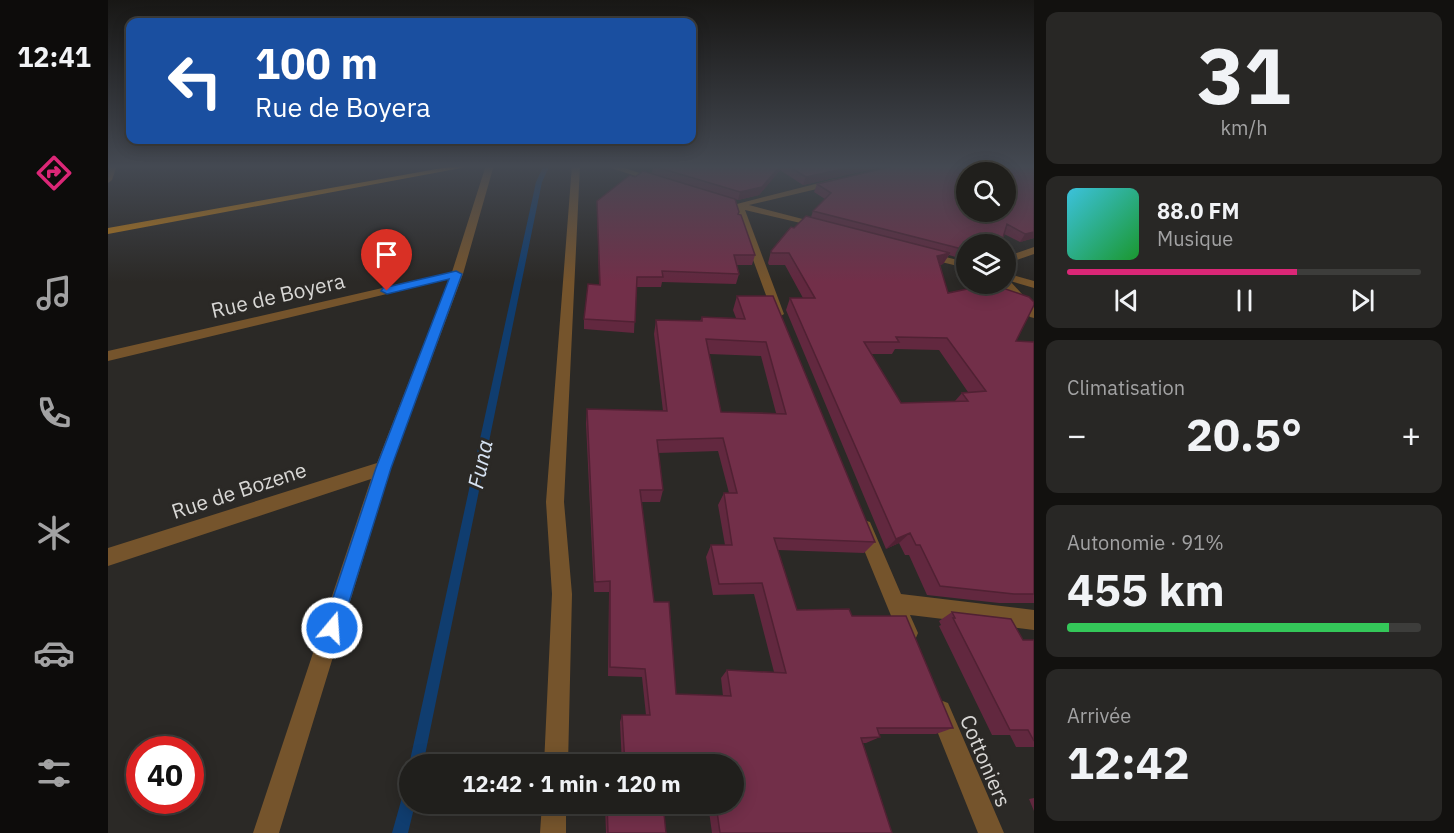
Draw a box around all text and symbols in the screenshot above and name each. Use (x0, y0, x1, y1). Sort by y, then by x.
text: 31 (1197, 24, 1291, 125)
text: 100 m (255, 36, 378, 91)
text: 12:41 (17, 39, 91, 74)
icon: left (156, 42, 234, 120)
text: Rue de Boyera (255, 89, 431, 124)
text: km/h (1220, 114, 1268, 141)
icon: directions (33, 152, 75, 194)
map controls (956, 162, 1016, 294)
button: search (956, 162, 1016, 222)
text: 88.0 FM (1157, 196, 1240, 225)
text: Musique (1157, 225, 1233, 252)
pin (361, 229, 412, 291)
button: layers (956, 234, 1016, 294)
icon: arrive (370, 238, 403, 271)
street label: Rue de Boyera (208, 266, 347, 324)
icon: music (33, 272, 75, 314)
icon: previous (1110, 284, 1143, 317)
icon: pause (1228, 284, 1261, 317)
icon: next (1346, 284, 1379, 317)
text: Climatisation (1067, 374, 1185, 401)
icon: phone (33, 392, 75, 434)
text: 20.5° (1186, 405, 1302, 463)
text: − (1067, 413, 1087, 456)
text: + (1401, 413, 1421, 456)
water label: Funa (460, 437, 499, 491)
street label: Rue de Bozene (168, 455, 310, 525)
icon: climate (33, 512, 75, 554)
text: Autonomie · 91% (1067, 529, 1224, 556)
text: 455 km (1067, 560, 1225, 618)
position arrow (300, 596, 364, 660)
icon: car (33, 632, 75, 674)
text: Arrivée (1067, 702, 1131, 729)
street label: Cottoniers (954, 710, 1018, 811)
text: 12:42 (1067, 733, 1190, 791)
speed limit sign: 40 (126, 736, 204, 814)
icon: filters (33, 752, 75, 794)
text: 12:42 · 1 min · 120 m (462, 769, 681, 798)

